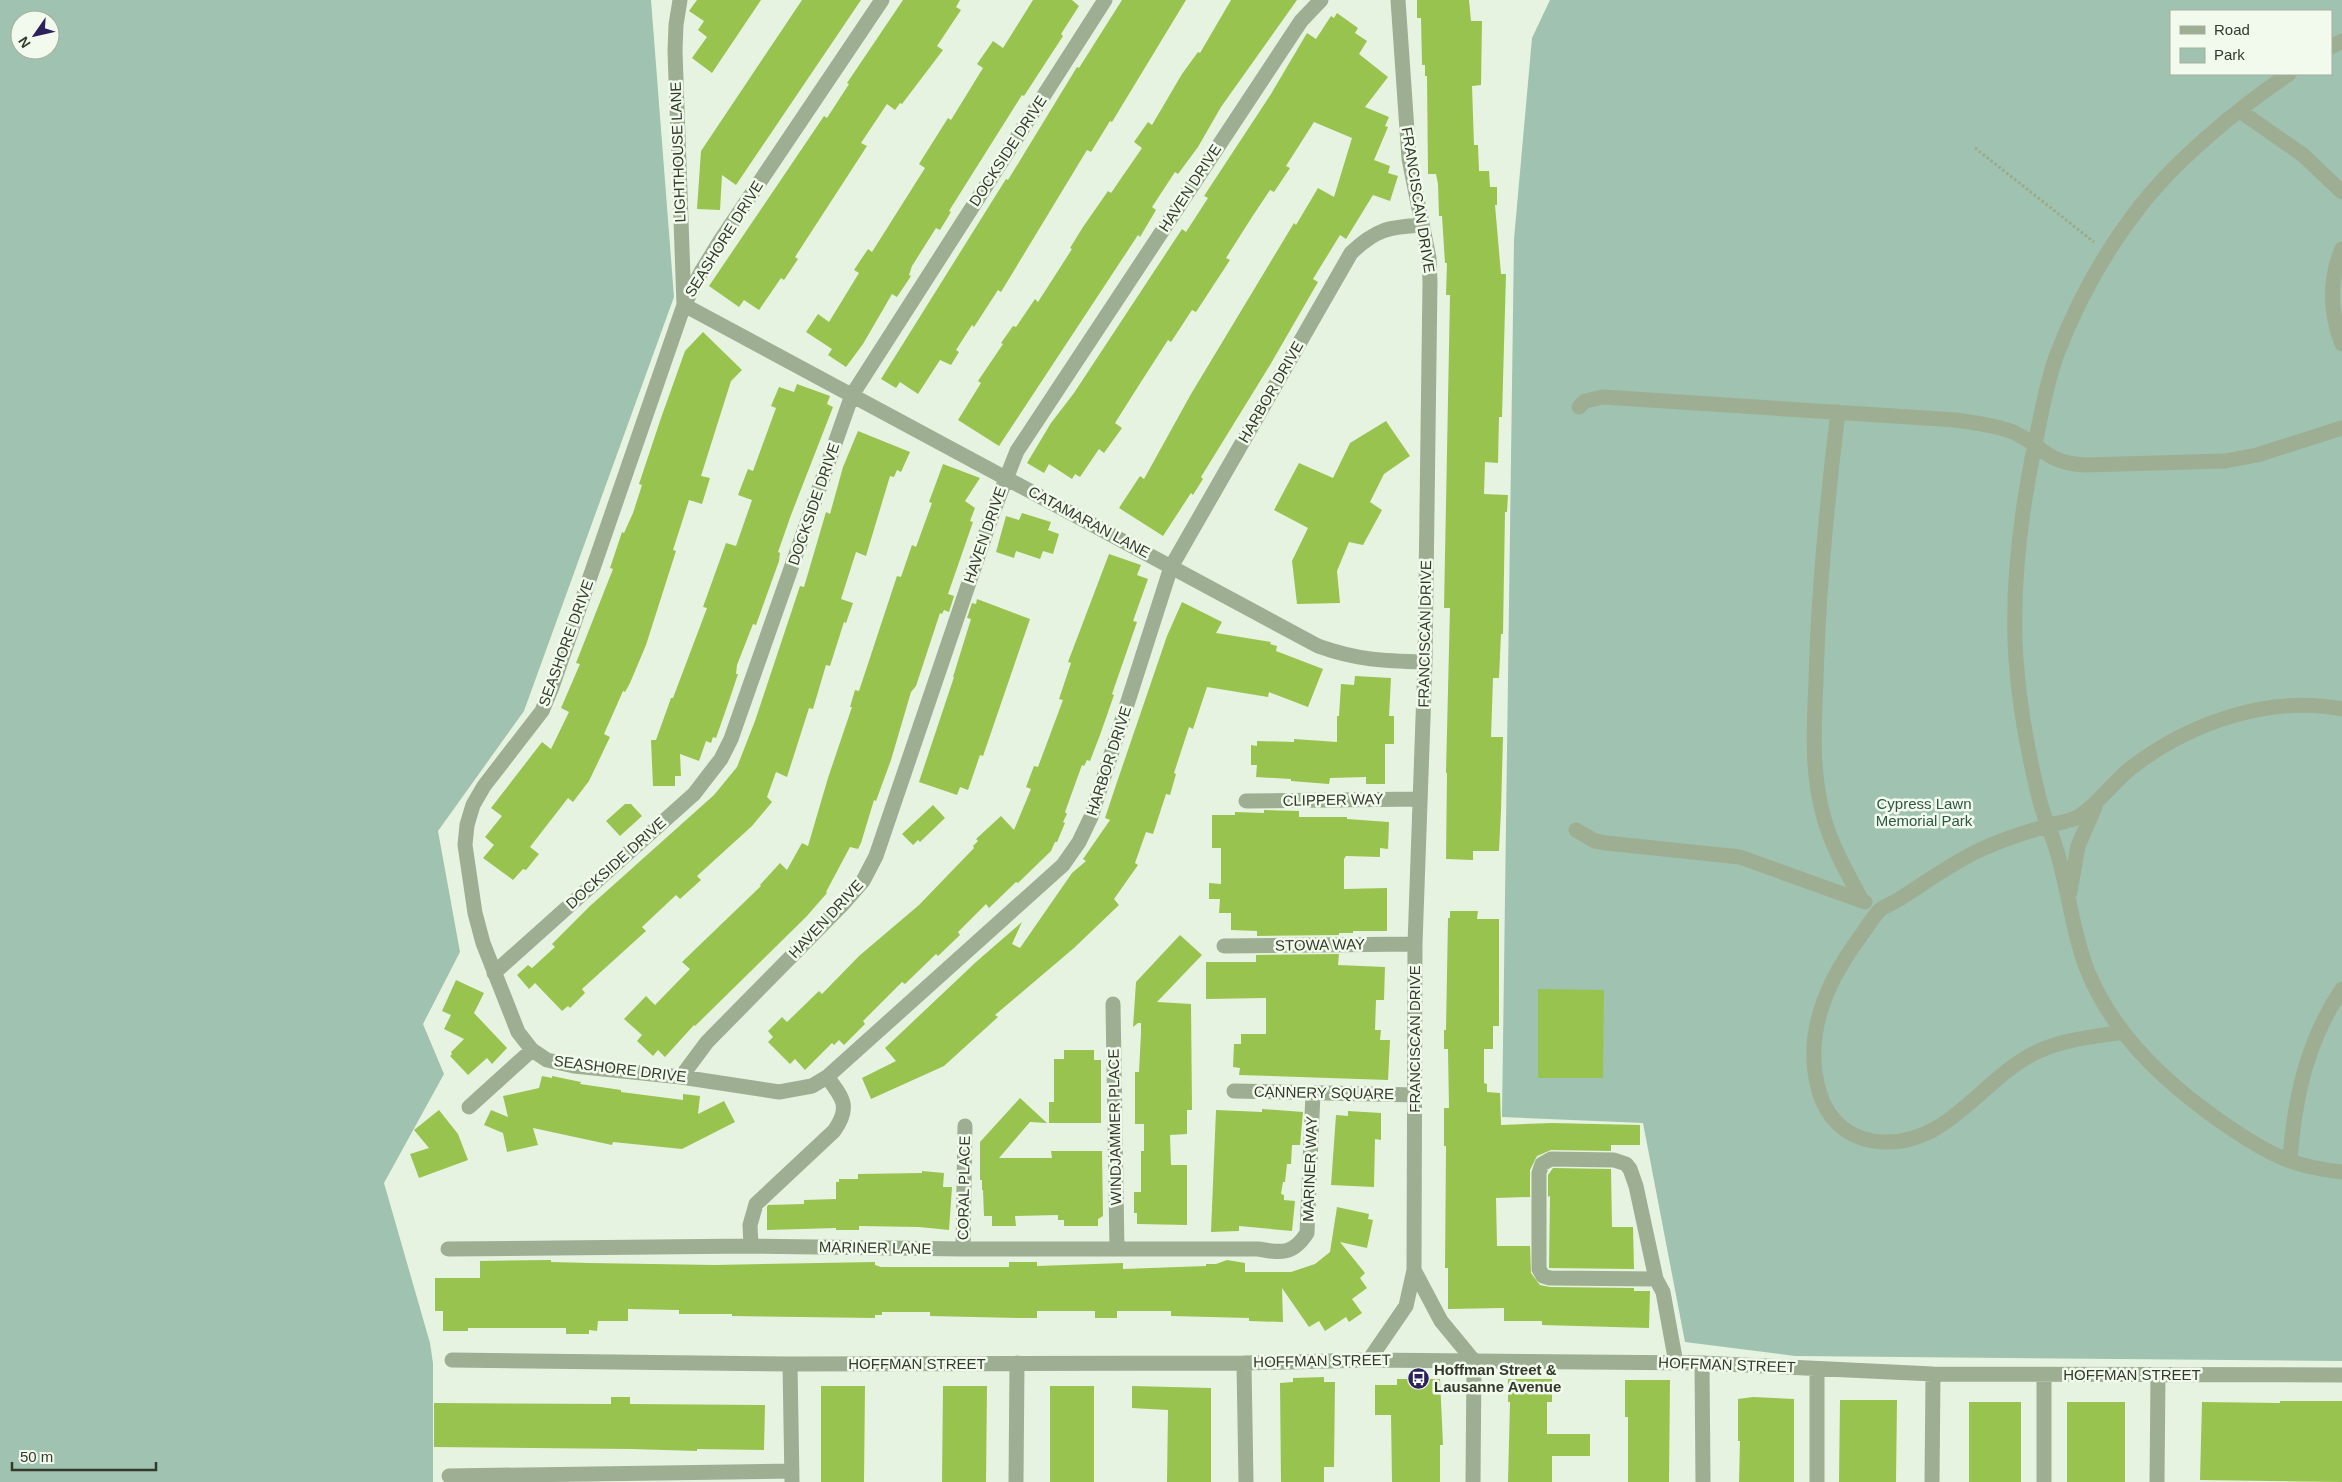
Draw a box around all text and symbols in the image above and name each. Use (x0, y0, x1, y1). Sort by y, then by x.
north arrow (10, 10, 60, 60)
legend (2170, 10, 2332, 75)
text: Road (2214, 21, 2250, 38)
text: N (15, 34, 34, 51)
text: Park (2214, 46, 2245, 63)
street label: LIGHTHOUSE LANE (667, 81, 688, 223)
street label: DOCKSIDE DRIVE (965, 92, 1050, 209)
street label: FRANCISCAN DRIVE (1399, 126, 1438, 274)
street label: HAVEN DRIVE (1155, 141, 1224, 235)
street label: SEASHORE DRIVE (681, 178, 766, 300)
street label: HARBOR DRIVE (1235, 338, 1306, 445)
street label: DOCKSIDE DRIVE (785, 440, 842, 567)
street label: CATAMARAN LANE (1026, 482, 1153, 561)
street label: HAVEN DRIVE (960, 485, 1009, 585)
street label: FRANCISCAN DRIVE (1415, 560, 1434, 708)
street label: SEASHORE DRIVE (535, 577, 596, 708)
street label: HARBOR DRIVE (1083, 704, 1134, 818)
street label: CLIPPER WAY (1282, 790, 1384, 809)
park label: Cypress Lawn Memorial Park (1876, 795, 1973, 829)
street label: DOCKSIDE DRIVE (562, 813, 669, 912)
street label: HAVEN DRIVE (785, 876, 866, 961)
street label: STOWA WAY (1275, 935, 1365, 954)
street label: FRANCISCAN DRIVE (1406, 965, 1423, 1113)
street label: WINDJAMMER PLACE (1105, 1049, 1124, 1205)
street label: SEASHORE DRIVE (553, 1052, 687, 1085)
street label: CANNERY SQUARE (1254, 1083, 1394, 1102)
street label: MARINER WAY (1299, 1116, 1320, 1222)
street label: CORAL PLACE (954, 1136, 973, 1240)
street label: MARINER LANE (819, 1238, 931, 1257)
street label: HOFFMAN STREET (1253, 1351, 1391, 1370)
street label: HOFFMAN STREET (1658, 1354, 1796, 1375)
street label: HOFFMAN STREET (848, 1355, 986, 1372)
place label: Hoffman Street & Lausanne Avenue (1434, 1361, 1561, 1395)
street label: HOFFMAN STREET (2063, 1366, 2201, 1383)
bus stop icon: Hoffman Street & Lausanne Avenue (1406, 1367, 1430, 1391)
scale bar (12, 1440, 156, 1472)
text: 50 m (20, 1448, 53, 1465)

